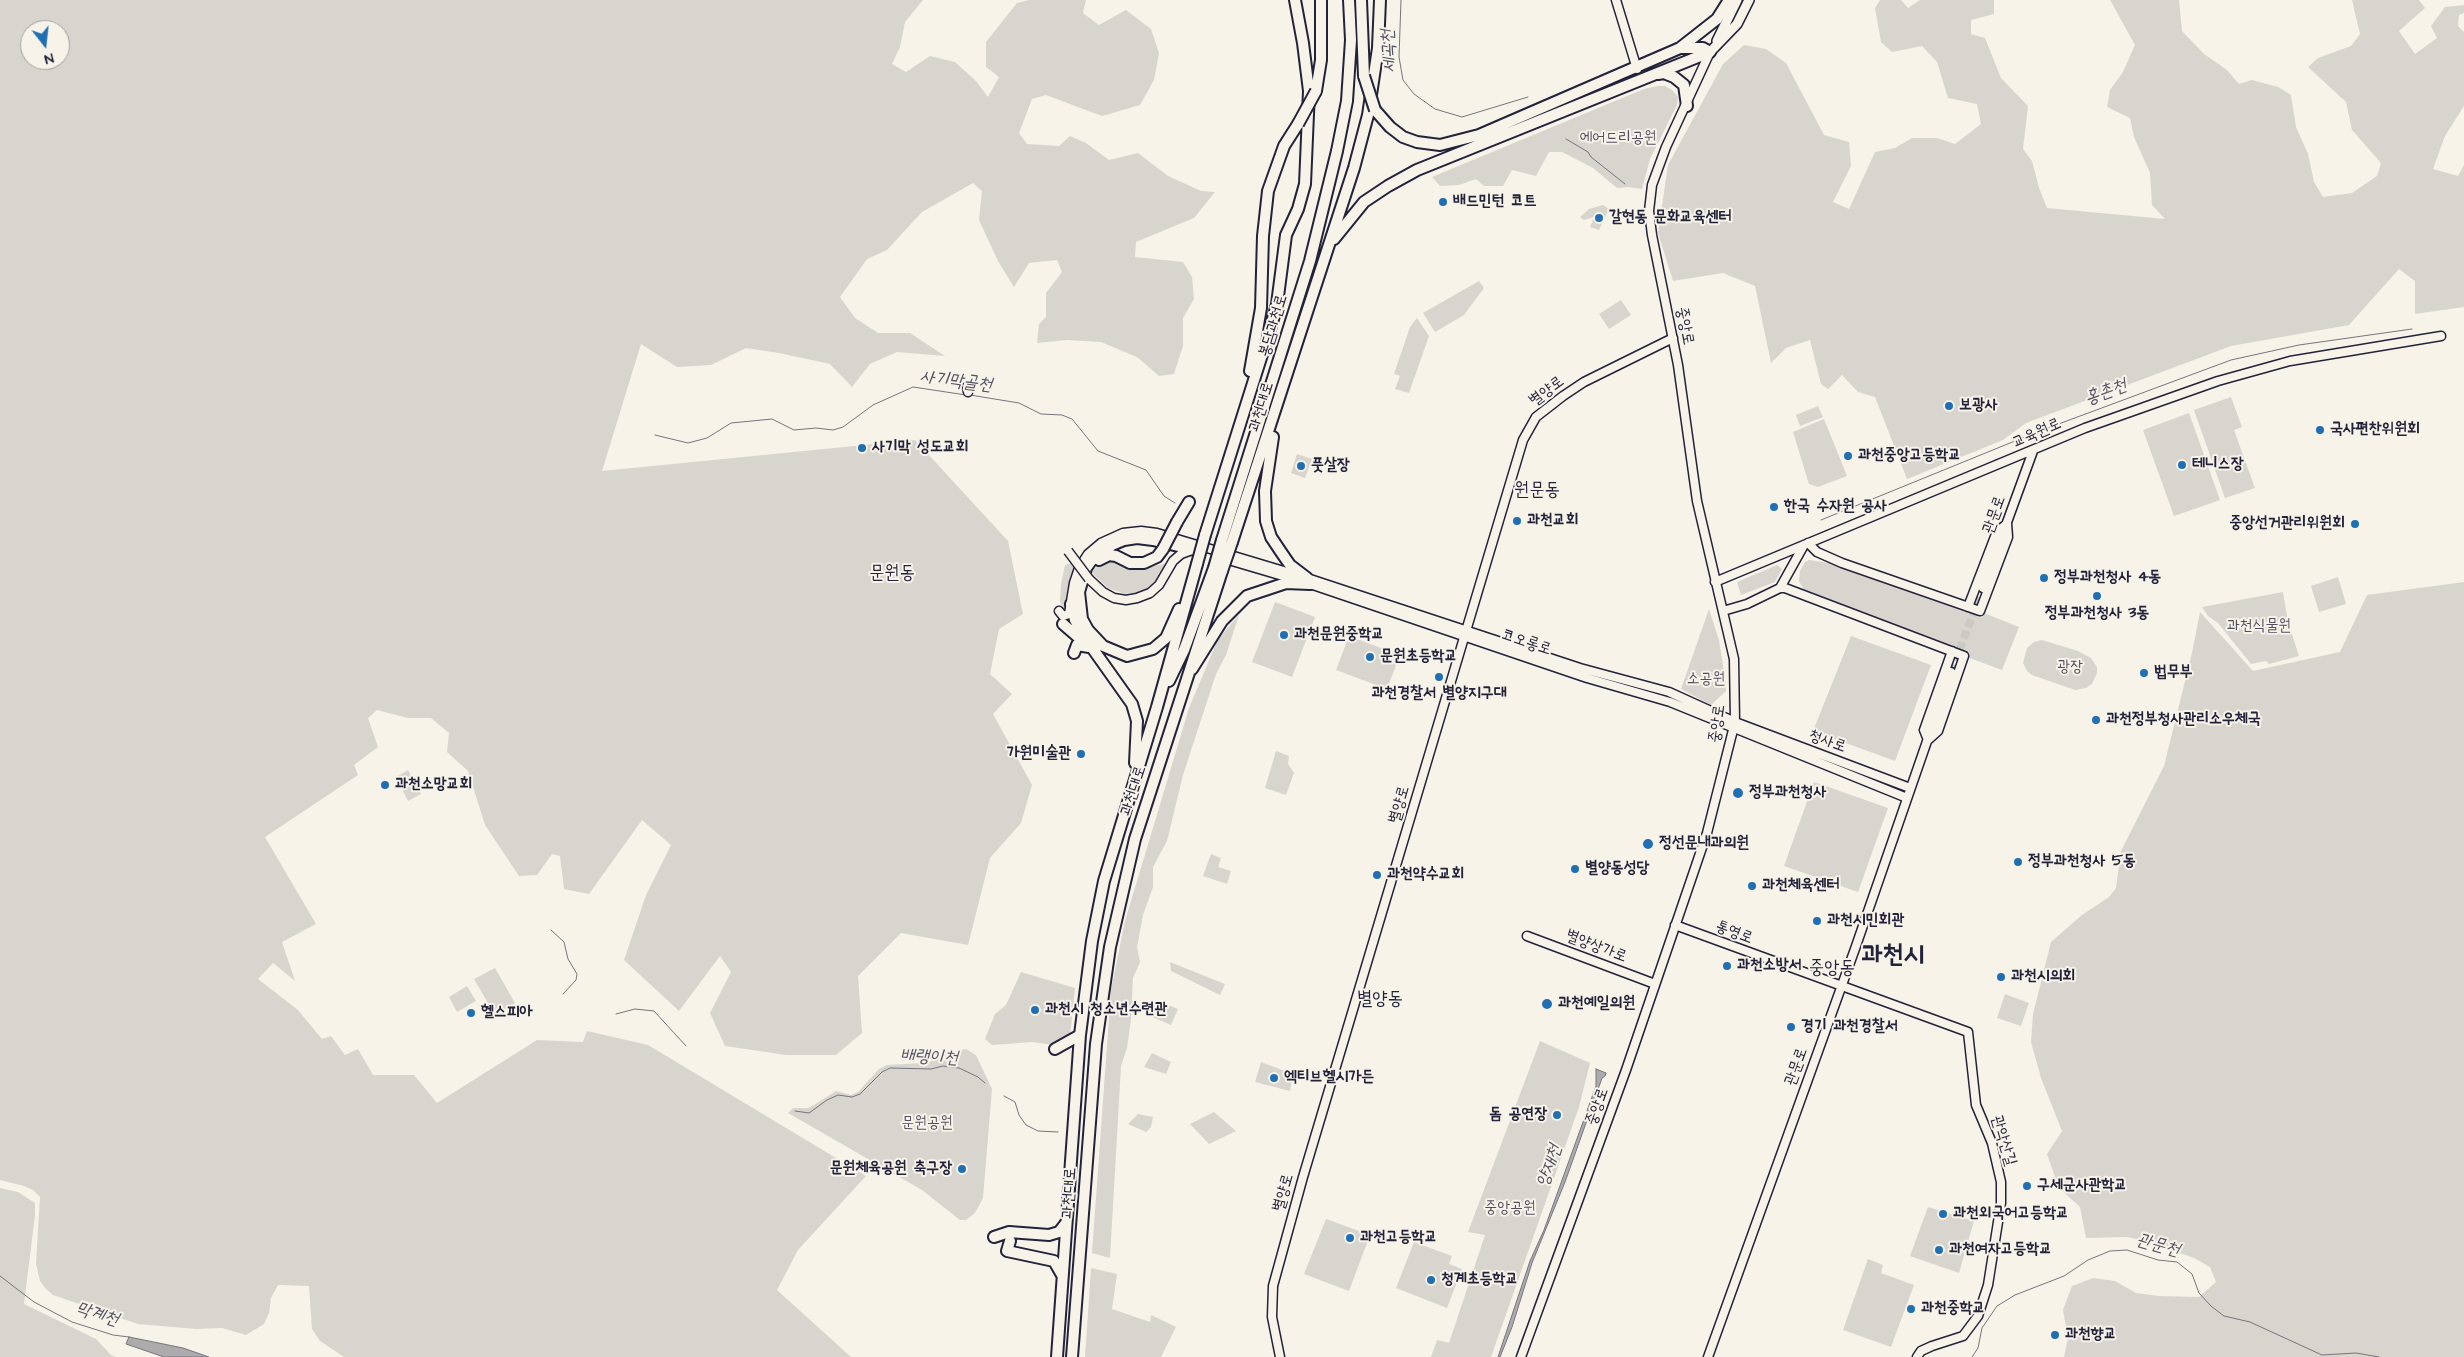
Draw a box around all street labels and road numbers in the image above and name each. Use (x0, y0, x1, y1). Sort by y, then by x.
street label: 봉담과천로 (1255, 292, 1293, 360)
street label: 중앙로 (1671, 305, 1697, 347)
street label: 별양로 (1526, 373, 1568, 411)
street label: 과천대로 (1245, 380, 1279, 434)
street label: 교육원로 (2010, 415, 2064, 453)
street label: 관문로 (1979, 494, 2011, 536)
street label: 코오롱로 (1499, 626, 1553, 660)
street label: 중앙로 (1706, 704, 1730, 744)
street label: 청사로 (1806, 726, 1848, 758)
street label: 과천대로 (1117, 764, 1151, 818)
street label: 별양로 (1385, 784, 1415, 826)
street label: 통영로 (1713, 917, 1755, 949)
street label: 별양상가로 (1563, 927, 1629, 967)
street label: 관문로 (1781, 1046, 1813, 1088)
street label: 중앙로 (1582, 1086, 1614, 1128)
street label: 관악산길 (1986, 1114, 2020, 1168)
street label: 과천대로 (1059, 1167, 1081, 1219)
street label: 별양로 (1269, 1172, 1299, 1214)

